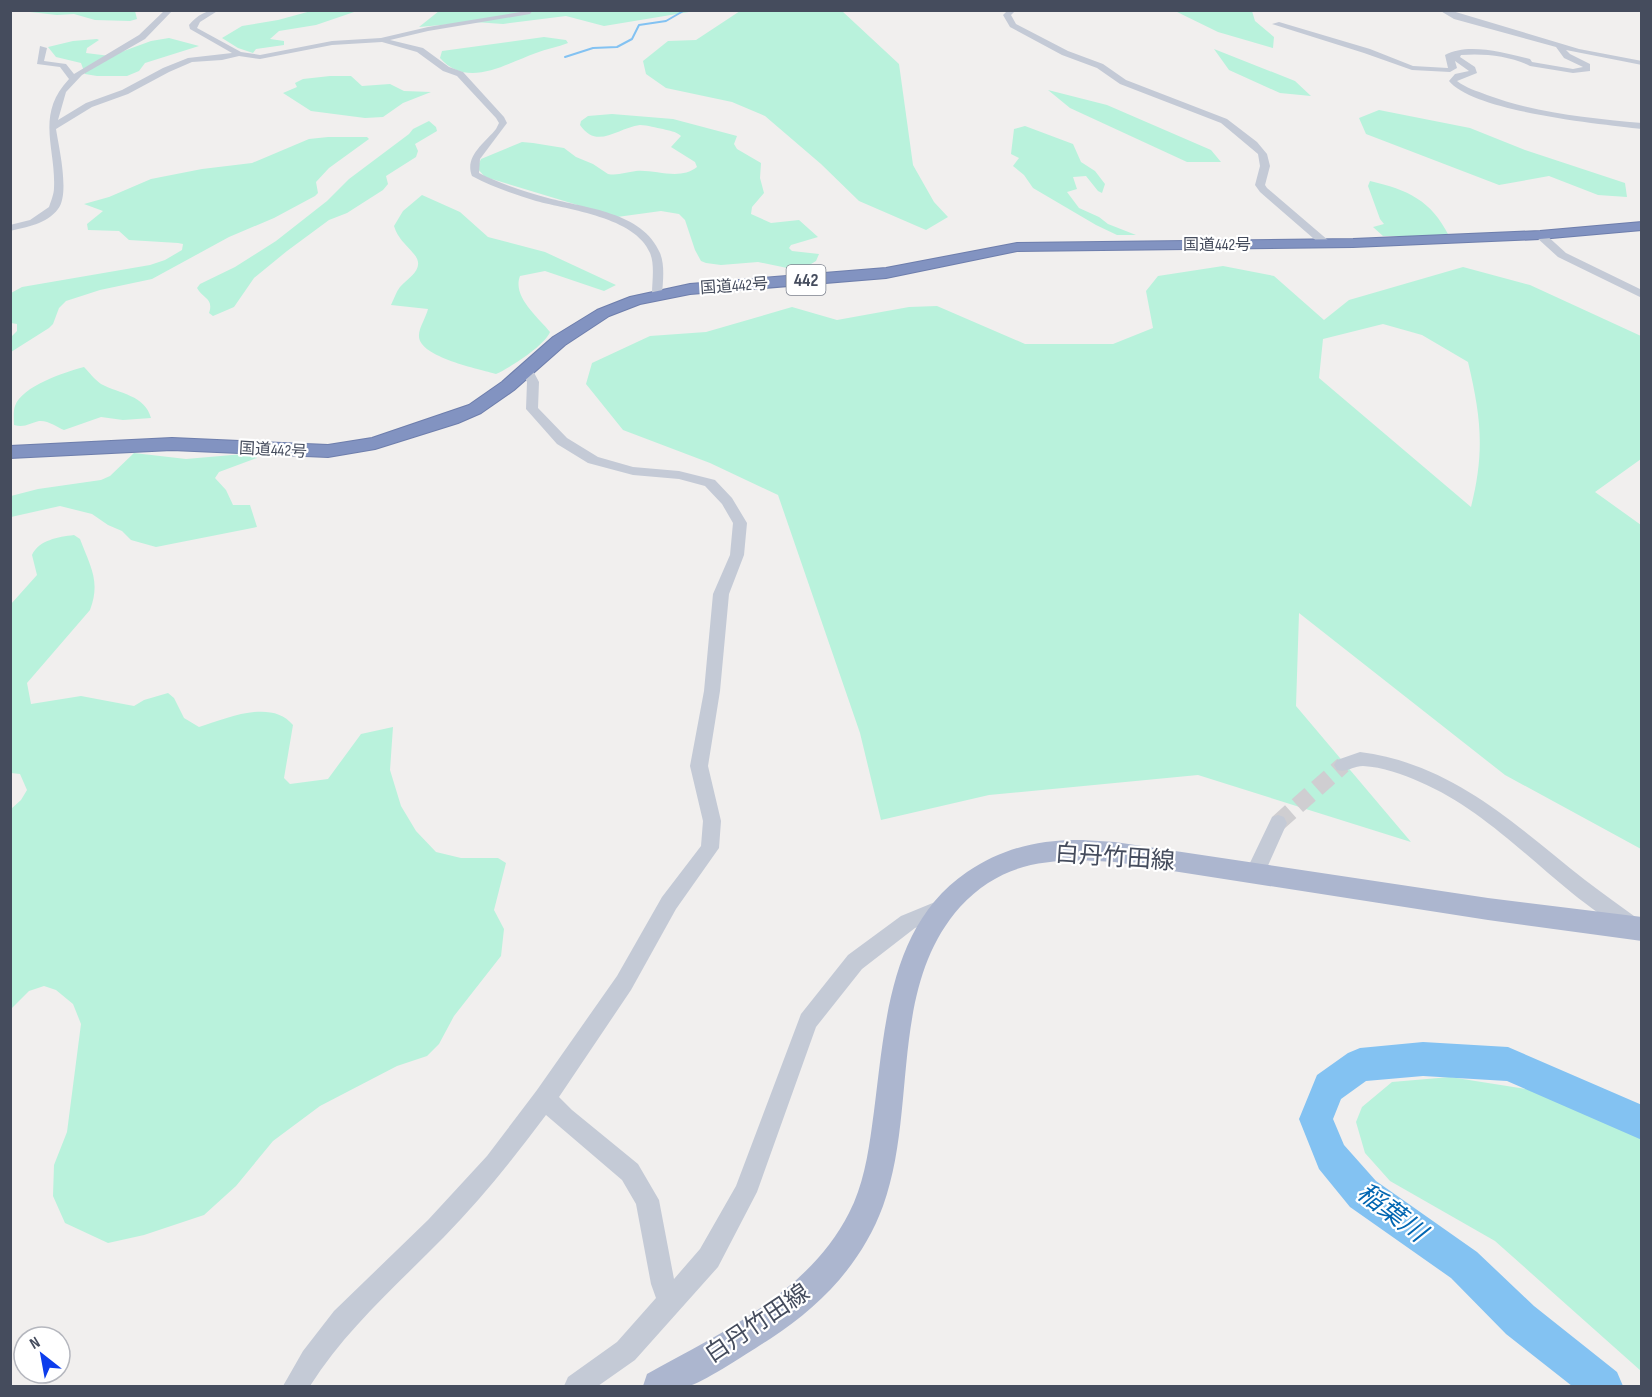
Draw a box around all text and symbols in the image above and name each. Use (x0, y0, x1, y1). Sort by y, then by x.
street label: 国道442号 (1183, 236, 1251, 255)
road number: 442 (786, 265, 826, 295)
street label: 国道442号 (699, 275, 769, 298)
street label: 国道442号 (238, 439, 307, 462)
street label: 白丹竹田線 (1054, 839, 1176, 876)
water label: 稲葉川 (1351, 1177, 1434, 1251)
street label: 白丹竹田線 (699, 1278, 815, 1369)
north arrow (12, 1325, 72, 1385)
text: N (26, 1333, 44, 1354)

